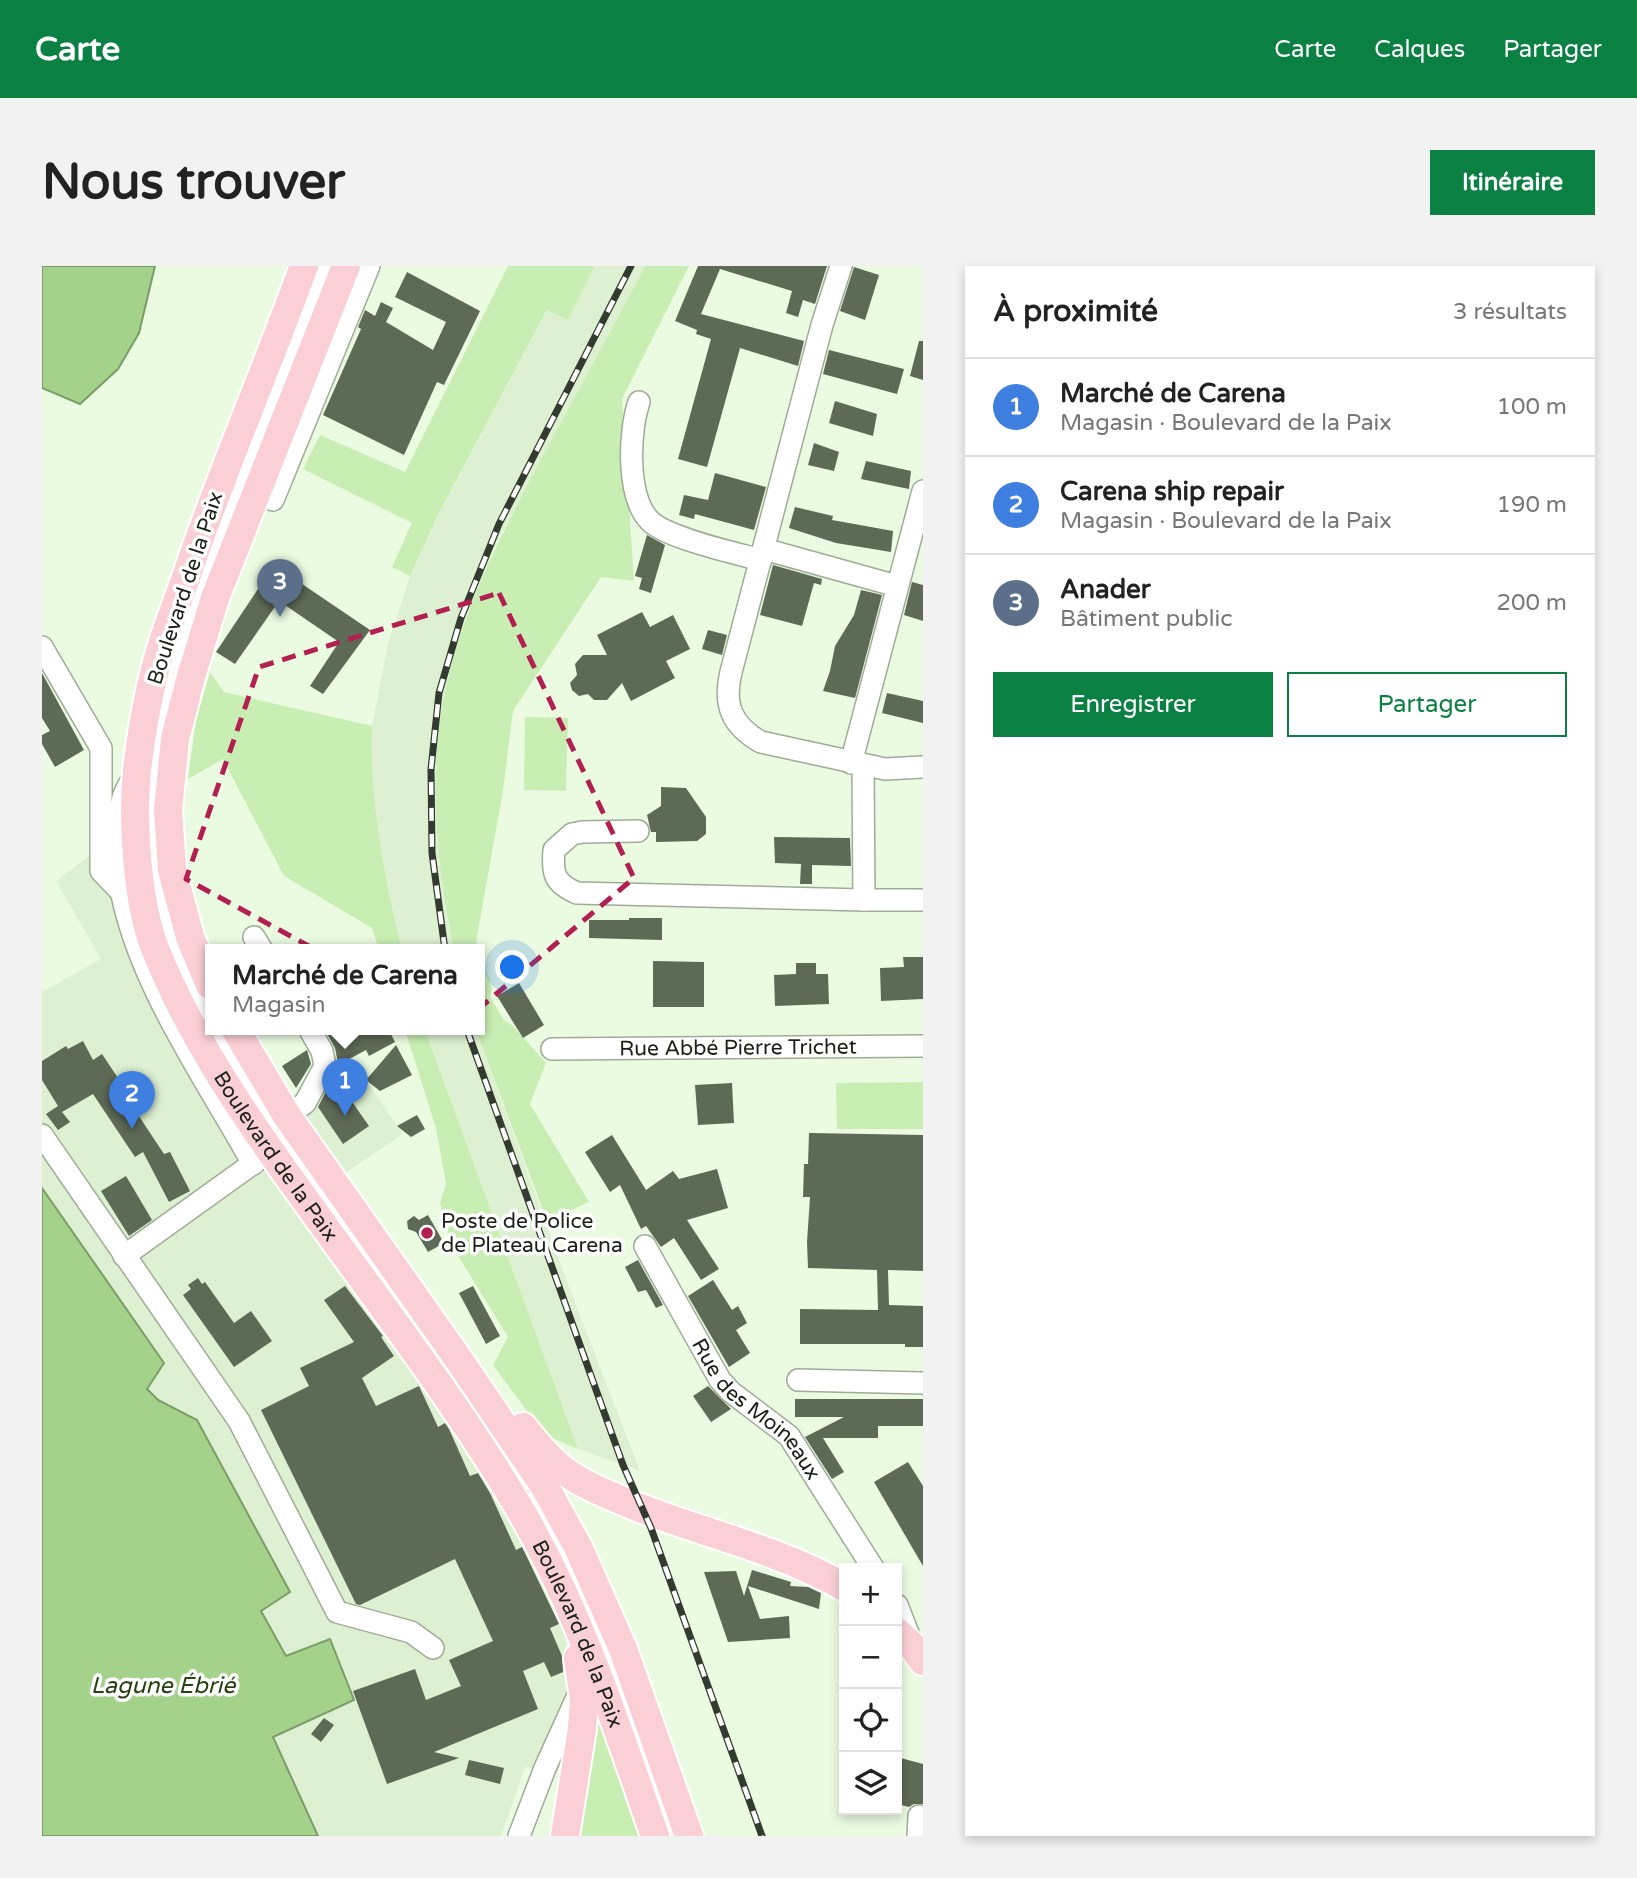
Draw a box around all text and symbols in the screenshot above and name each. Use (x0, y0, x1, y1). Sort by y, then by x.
text: Carte (35, 30, 120, 69)
text: Carte (1274, 35, 1336, 64)
text: Calques (1374, 35, 1465, 64)
text: Partager (1503, 35, 1602, 64)
button: Itinéraire (1430, 150, 1595, 215)
text: Nous trouver (42, 153, 345, 212)
text: À proximité (993, 293, 1158, 330)
text: 3 résultats (1453, 298, 1567, 326)
text: Marché de Carena (1060, 378, 1286, 409)
text: 1 (1009, 393, 1023, 421)
text: 100 m (1497, 393, 1567, 421)
text: Magasin · Boulevard de la Paix (1060, 409, 1392, 437)
text: Carena ship repair (1060, 476, 1284, 507)
street label: Boulevard de la Paix (142, 489, 228, 688)
text: 2 (1009, 491, 1023, 519)
text: 190 m (1497, 491, 1567, 519)
text: Magasin · Boulevard de la Paix (1060, 507, 1392, 535)
pin: 3 (257, 559, 303, 617)
text: Anader (1060, 574, 1151, 605)
text: 3 (1009, 589, 1023, 617)
text: 200 m (1497, 589, 1567, 617)
text: Bâtiment public (1060, 605, 1232, 633)
button: Enregistrer (993, 672, 1273, 737)
button: Partager (1287, 672, 1567, 737)
popup (205, 944, 485, 1035)
your location (495, 950, 529, 984)
text: Marché de Carena (232, 960, 458, 991)
text: Magasin (232, 991, 325, 1019)
street label: Rue Abbé Pierre Trichet (619, 1035, 857, 1061)
pin: 1 (322, 1058, 368, 1116)
street label: Boulevard de la Paix (208, 1067, 343, 1246)
pin: 2 (109, 1071, 155, 1129)
place label: Poste de Police de Plateau Carena (441, 1209, 623, 1258)
marker: Poste de Police de Plateau Carena (419, 1225, 435, 1241)
street label: Rue des Moineaux (686, 1334, 826, 1485)
street label: Boulevard de la Paix (526, 1536, 628, 1731)
map controls (839, 1563, 902, 1815)
button: + (839, 1563, 902, 1626)
button: − (839, 1626, 902, 1689)
water label: Lagune Ébrié (91, 1672, 237, 1700)
button: locate (839, 1689, 902, 1752)
button: layers (839, 1752, 902, 1815)

